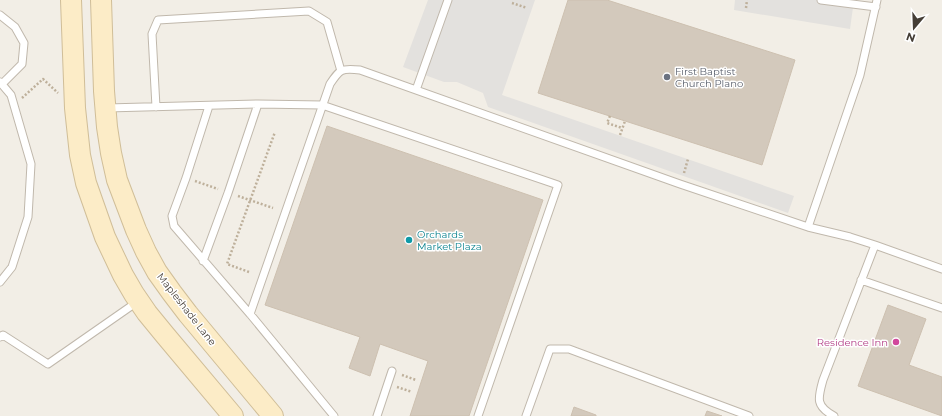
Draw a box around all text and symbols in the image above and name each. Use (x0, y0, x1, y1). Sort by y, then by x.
north arrow (894, 8, 934, 48)
text: N (904, 29, 917, 46)
place label: First Baptist Church Plano (675, 65, 743, 90)
marker: First Baptist Church Plano (662, 72, 672, 82)
place label: Orchards Market Plaza (417, 228, 482, 253)
marker: Orchards Market Plaza (404, 235, 414, 245)
street label: Mapleshade Lane (154, 270, 219, 348)
place label: Residence Inn (817, 336, 888, 349)
marker: Residence Inn (891, 337, 901, 347)

